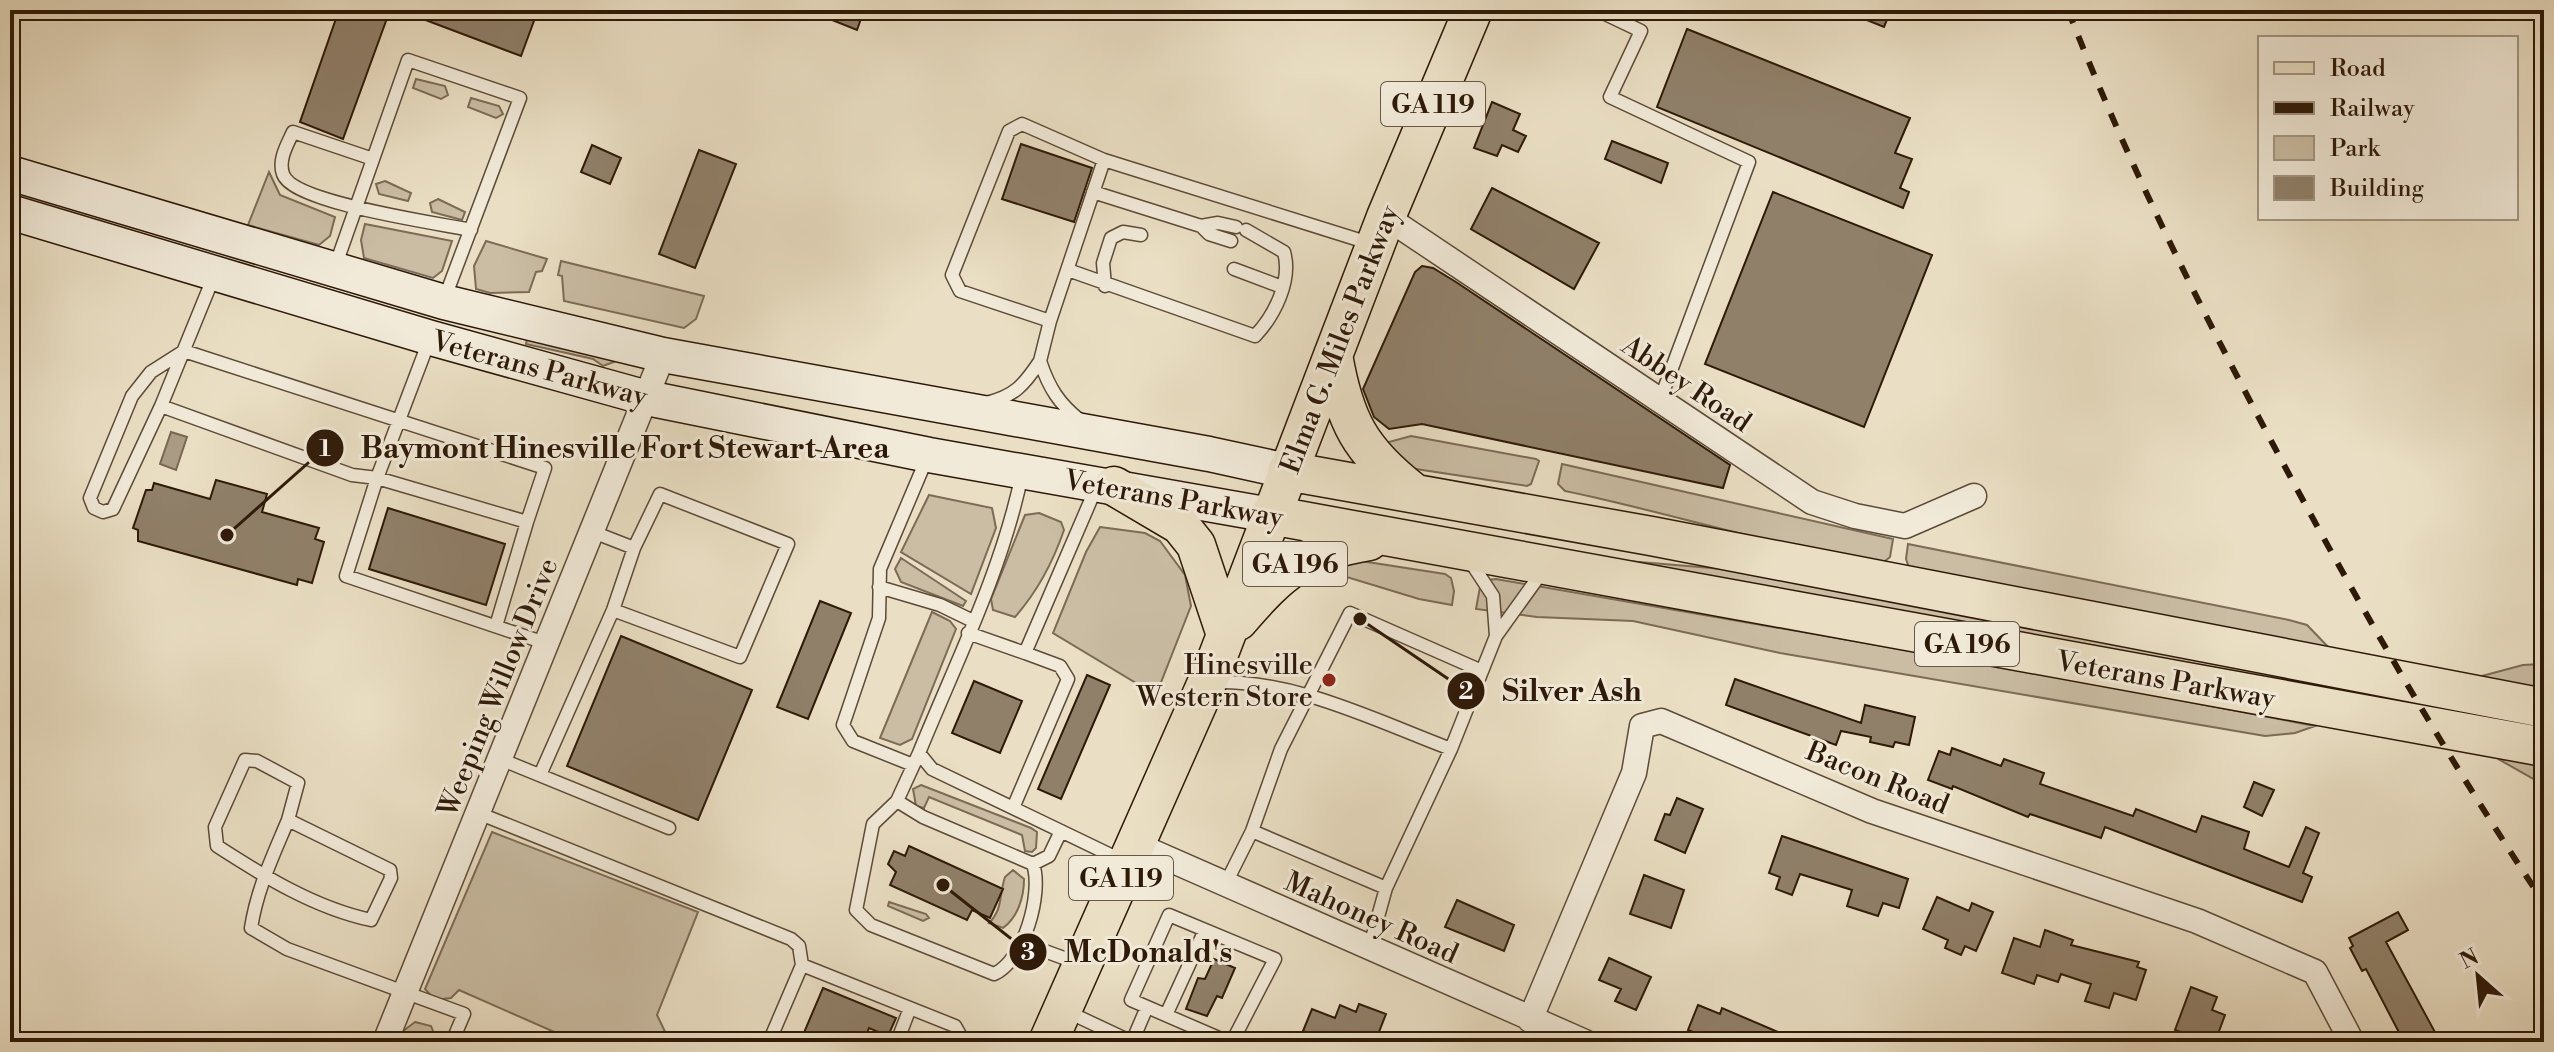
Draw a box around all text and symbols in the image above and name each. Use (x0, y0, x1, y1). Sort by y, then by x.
legend (2258, 36, 2518, 220)
text: Road (2330, 54, 2386, 84)
road number: GA 119 (1381, 82, 1485, 126)
text: Railway (2330, 94, 2415, 124)
text: Park (2330, 134, 2381, 164)
text: Building (2329, 174, 2424, 204)
street label: Elma G. Miles Parkway (1273, 200, 1408, 479)
street label: Veterans Parkway (427, 324, 652, 415)
street label: Abbey Road (1614, 328, 1758, 440)
callout: Baymont Hinesville Fort Stewart Area (305, 421, 906, 475)
text: Baymont Hinesville Fort Stewart Area (361, 430, 890, 468)
text: 1 (319, 434, 331, 464)
street label: Veterans Parkway (1061, 463, 1286, 536)
road number: GA 196 (1243, 542, 1347, 586)
street label: Weeping Willow Drive (430, 553, 566, 823)
road number: GA 196 (1915, 622, 2019, 666)
street label: Veterans Parkway (2053, 644, 2278, 717)
place label: Hinesville Western Store (1136, 648, 1313, 715)
callout: Silver Ash (1446, 664, 1658, 718)
marker: Hinesville Western Store (1320, 671, 1338, 689)
text: Silver Ash (1502, 673, 1642, 711)
text: 2 (1459, 677, 1474, 707)
street label: Bacon Road (1800, 733, 1954, 823)
road number: GA 119 (1069, 856, 1173, 900)
street label: Mahoney Road (1279, 864, 1464, 972)
callout: McDonald's (1008, 925, 1248, 979)
text: McDonald's (1064, 934, 1232, 972)
north arrow (2438, 936, 2518, 1016)
text: 3 (1021, 938, 1035, 968)
text: N (2456, 943, 2484, 975)

